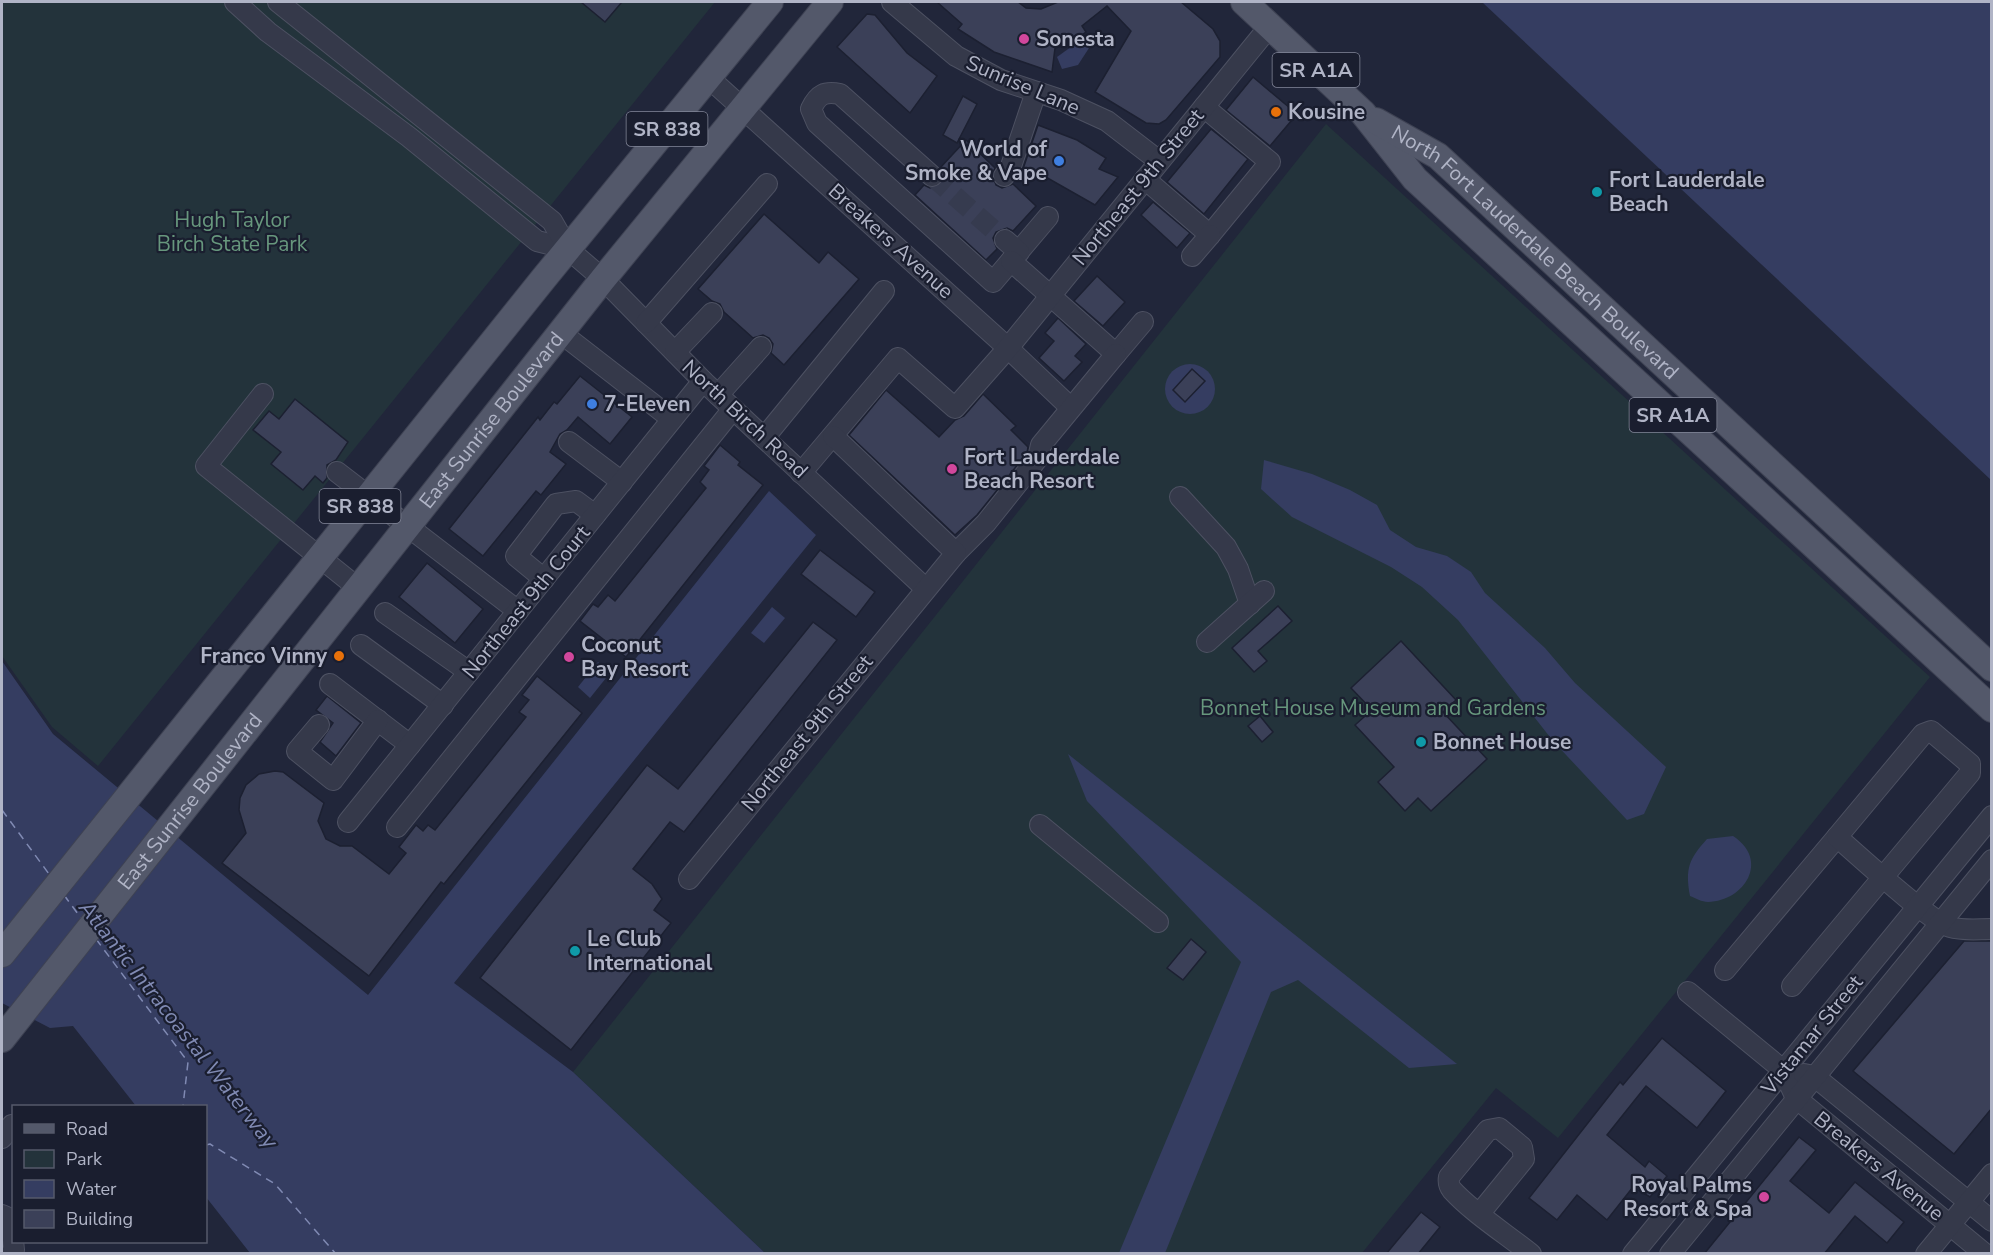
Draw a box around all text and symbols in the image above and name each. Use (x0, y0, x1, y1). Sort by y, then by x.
place label: Sonesta (1036, 25, 1115, 53)
marker: Sonesta (1017, 32, 1031, 46)
street label: Sunrise Lane (962, 48, 1084, 122)
road number: SR A1A (1272, 53, 1360, 87)
place label: Kousine (1288, 98, 1365, 126)
street label: Northeast 9th Street (1066, 102, 1210, 271)
marker: Kousine (1269, 105, 1283, 119)
road number: SR 838 (626, 112, 708, 146)
street label: North Fort Lauderdale Beach Boulevard (1386, 118, 1685, 386)
place label: World of Smoke & Vape (905, 135, 1047, 187)
marker: World of Smoke & Vape (1052, 154, 1066, 168)
place label: Fort Lauderdale Beach (1609, 166, 1765, 218)
street label: Breakers Avenue (822, 177, 960, 305)
marker: Fort Lauderdale Beach (1590, 185, 1604, 199)
park label: Hugh Taylor Birch State Park (157, 206, 308, 258)
street label: East Sunrise Boulevard (413, 326, 570, 514)
street label: North Birch Road (676, 353, 814, 485)
place label: 7-Eleven (604, 390, 691, 418)
marker: 7-Eleven (585, 397, 599, 411)
road number: SR A1A (1630, 398, 1716, 432)
place label: Fort Lauderdale Beach Resort (964, 443, 1120, 495)
marker: Fort Lauderdale Beach Resort (945, 462, 959, 476)
road number: SR 838 (320, 489, 400, 523)
street label: Northeast 9th Court (456, 519, 597, 684)
place label: Coconut Bay Resort (581, 631, 689, 683)
place label: Franco Vinny (200, 642, 328, 670)
street label: Northeast 9th Street (735, 648, 879, 817)
marker: Franco Vinny (332, 649, 346, 663)
marker: Coconut Bay Resort (562, 650, 576, 664)
park label: Bonnet House Museum and Gardens (1200, 694, 1546, 722)
street label: East Sunrise Boulevard (111, 707, 269, 896)
place label: Bonnet House (1433, 728, 1571, 756)
marker: Bonnet House (1414, 735, 1428, 749)
water label: Atlantic Intracoastal Waterway (71, 893, 285, 1156)
place label: Le Club International (587, 925, 713, 977)
marker: Le Club International (568, 944, 582, 958)
street label: Vistamar Street (1754, 969, 1870, 1102)
legend (12, 1105, 207, 1243)
street label: Breakers Avenue (1808, 1105, 1950, 1227)
text: Road (66, 1117, 108, 1141)
text: Park (66, 1147, 103, 1171)
place label: Royal Palms Resort & Spa (1623, 1171, 1752, 1223)
text: Water (66, 1177, 117, 1201)
marker: Royal Palms Resort & Spa (1757, 1190, 1771, 1204)
text: Building (66, 1207, 133, 1231)

